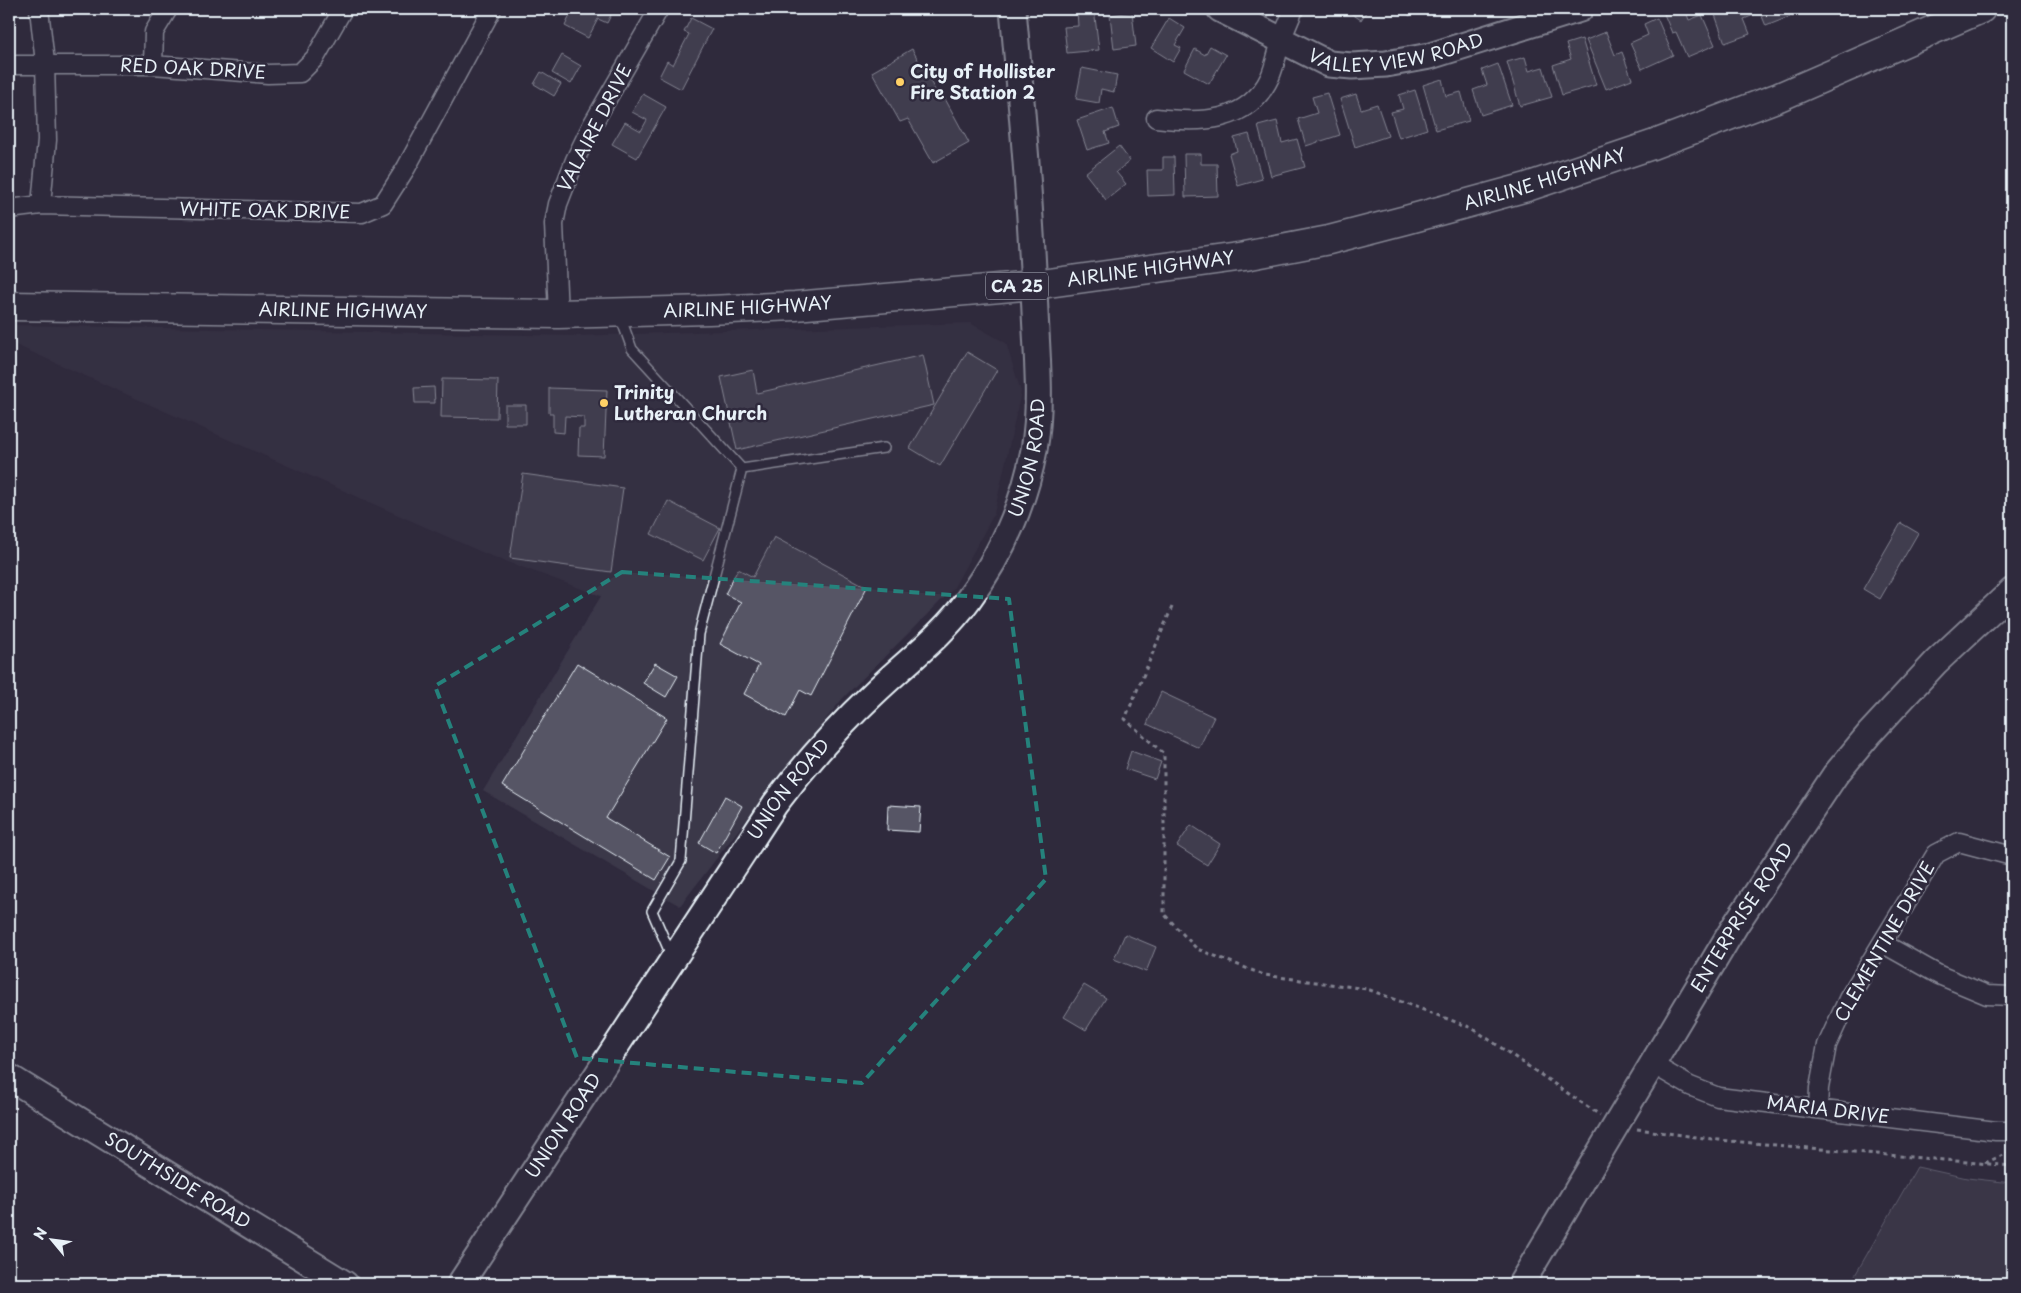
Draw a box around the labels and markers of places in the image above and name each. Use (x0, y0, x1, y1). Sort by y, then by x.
place label: City of Hollister Fire Station 2 (910, 57, 1056, 105)
marker: City of Hollister Fire Station 2 (894, 76, 906, 88)
place label: Trinity Lutheran Church (614, 378, 767, 426)
marker: Trinity Lutheran Church (598, 397, 610, 409)

